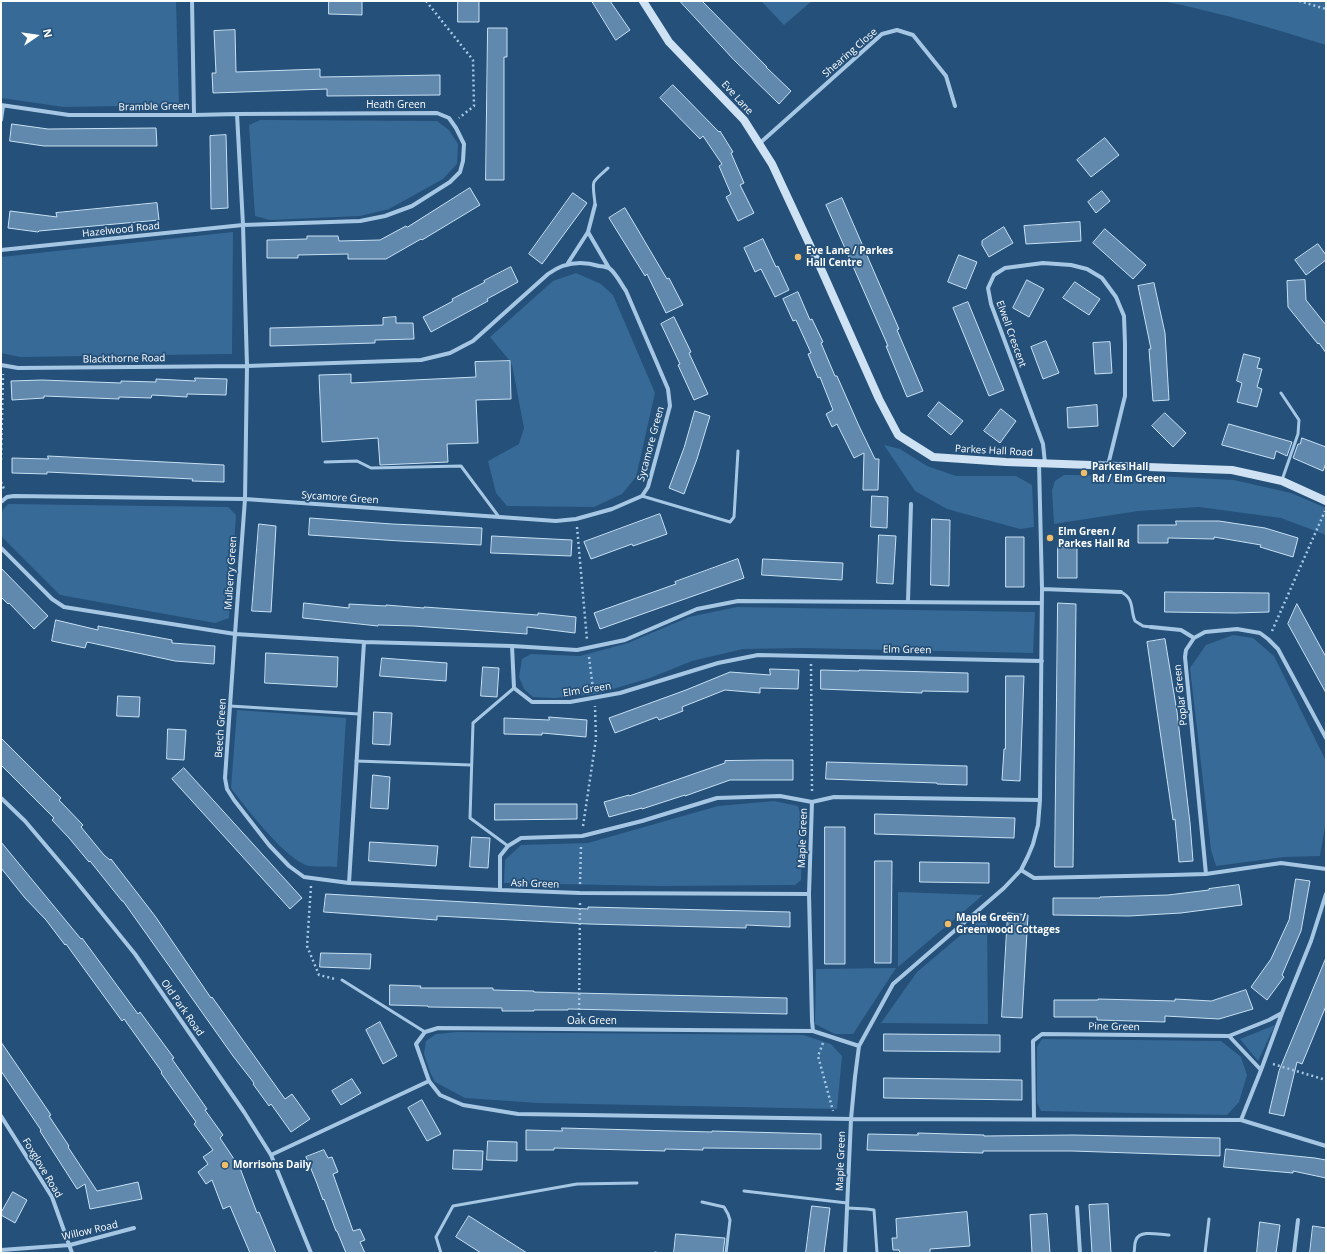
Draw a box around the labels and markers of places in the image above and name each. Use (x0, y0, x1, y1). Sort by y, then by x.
place label: Eve Lane / Parkes Hall Centre (806, 245, 893, 268)
marker: Eve Lane / Parkes Hall Centre (793, 252, 803, 262)
place label: Parkes Hall Rd / Elm Green (1092, 461, 1165, 484)
marker: Parkes Hall Rd / Elm Green (1079, 468, 1089, 478)
place label: Elm Green / Parkes Hall Rd (1058, 526, 1130, 550)
marker: Elm Green / Parkes Hall Rd (1045, 533, 1055, 543)
place label: Maple Green / Greenwood Cottages (956, 912, 1060, 936)
marker: Maple Green / Greenwood Cottages (943, 919, 953, 929)
place label: Morrisons Daily (233, 1159, 311, 1171)
marker: Morrisons Daily (220, 1160, 230, 1170)

